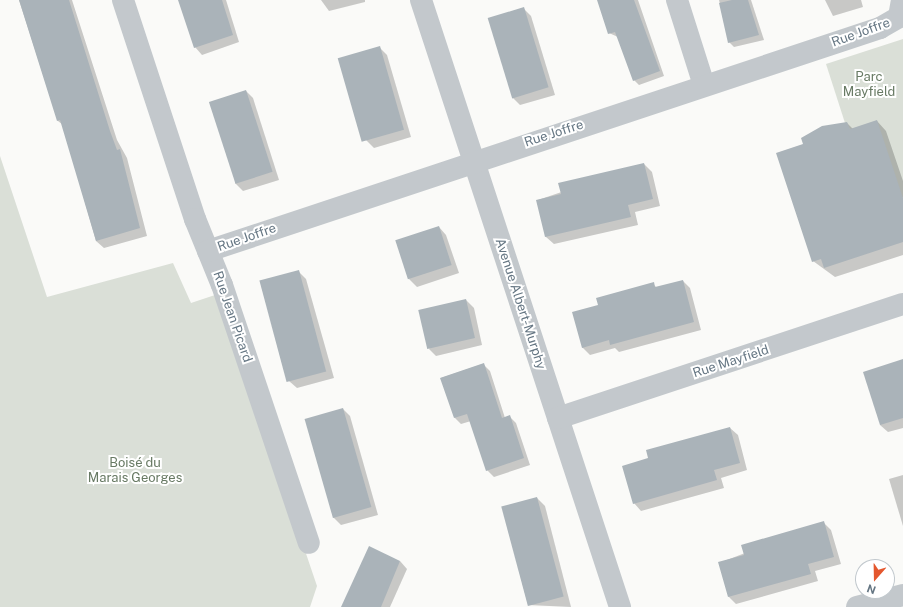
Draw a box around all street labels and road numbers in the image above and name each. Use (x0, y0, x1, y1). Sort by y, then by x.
street label: Rue Joffre (830, 15, 892, 51)
street label: Rue Joffre (522, 117, 586, 151)
street label: Rue Joffre (216, 221, 278, 255)
street label: Avenue Albert-Murphy (491, 237, 549, 371)
street label: Rue Jean Picard (209, 269, 255, 365)
street label: Rue Mayfield (691, 342, 771, 382)

